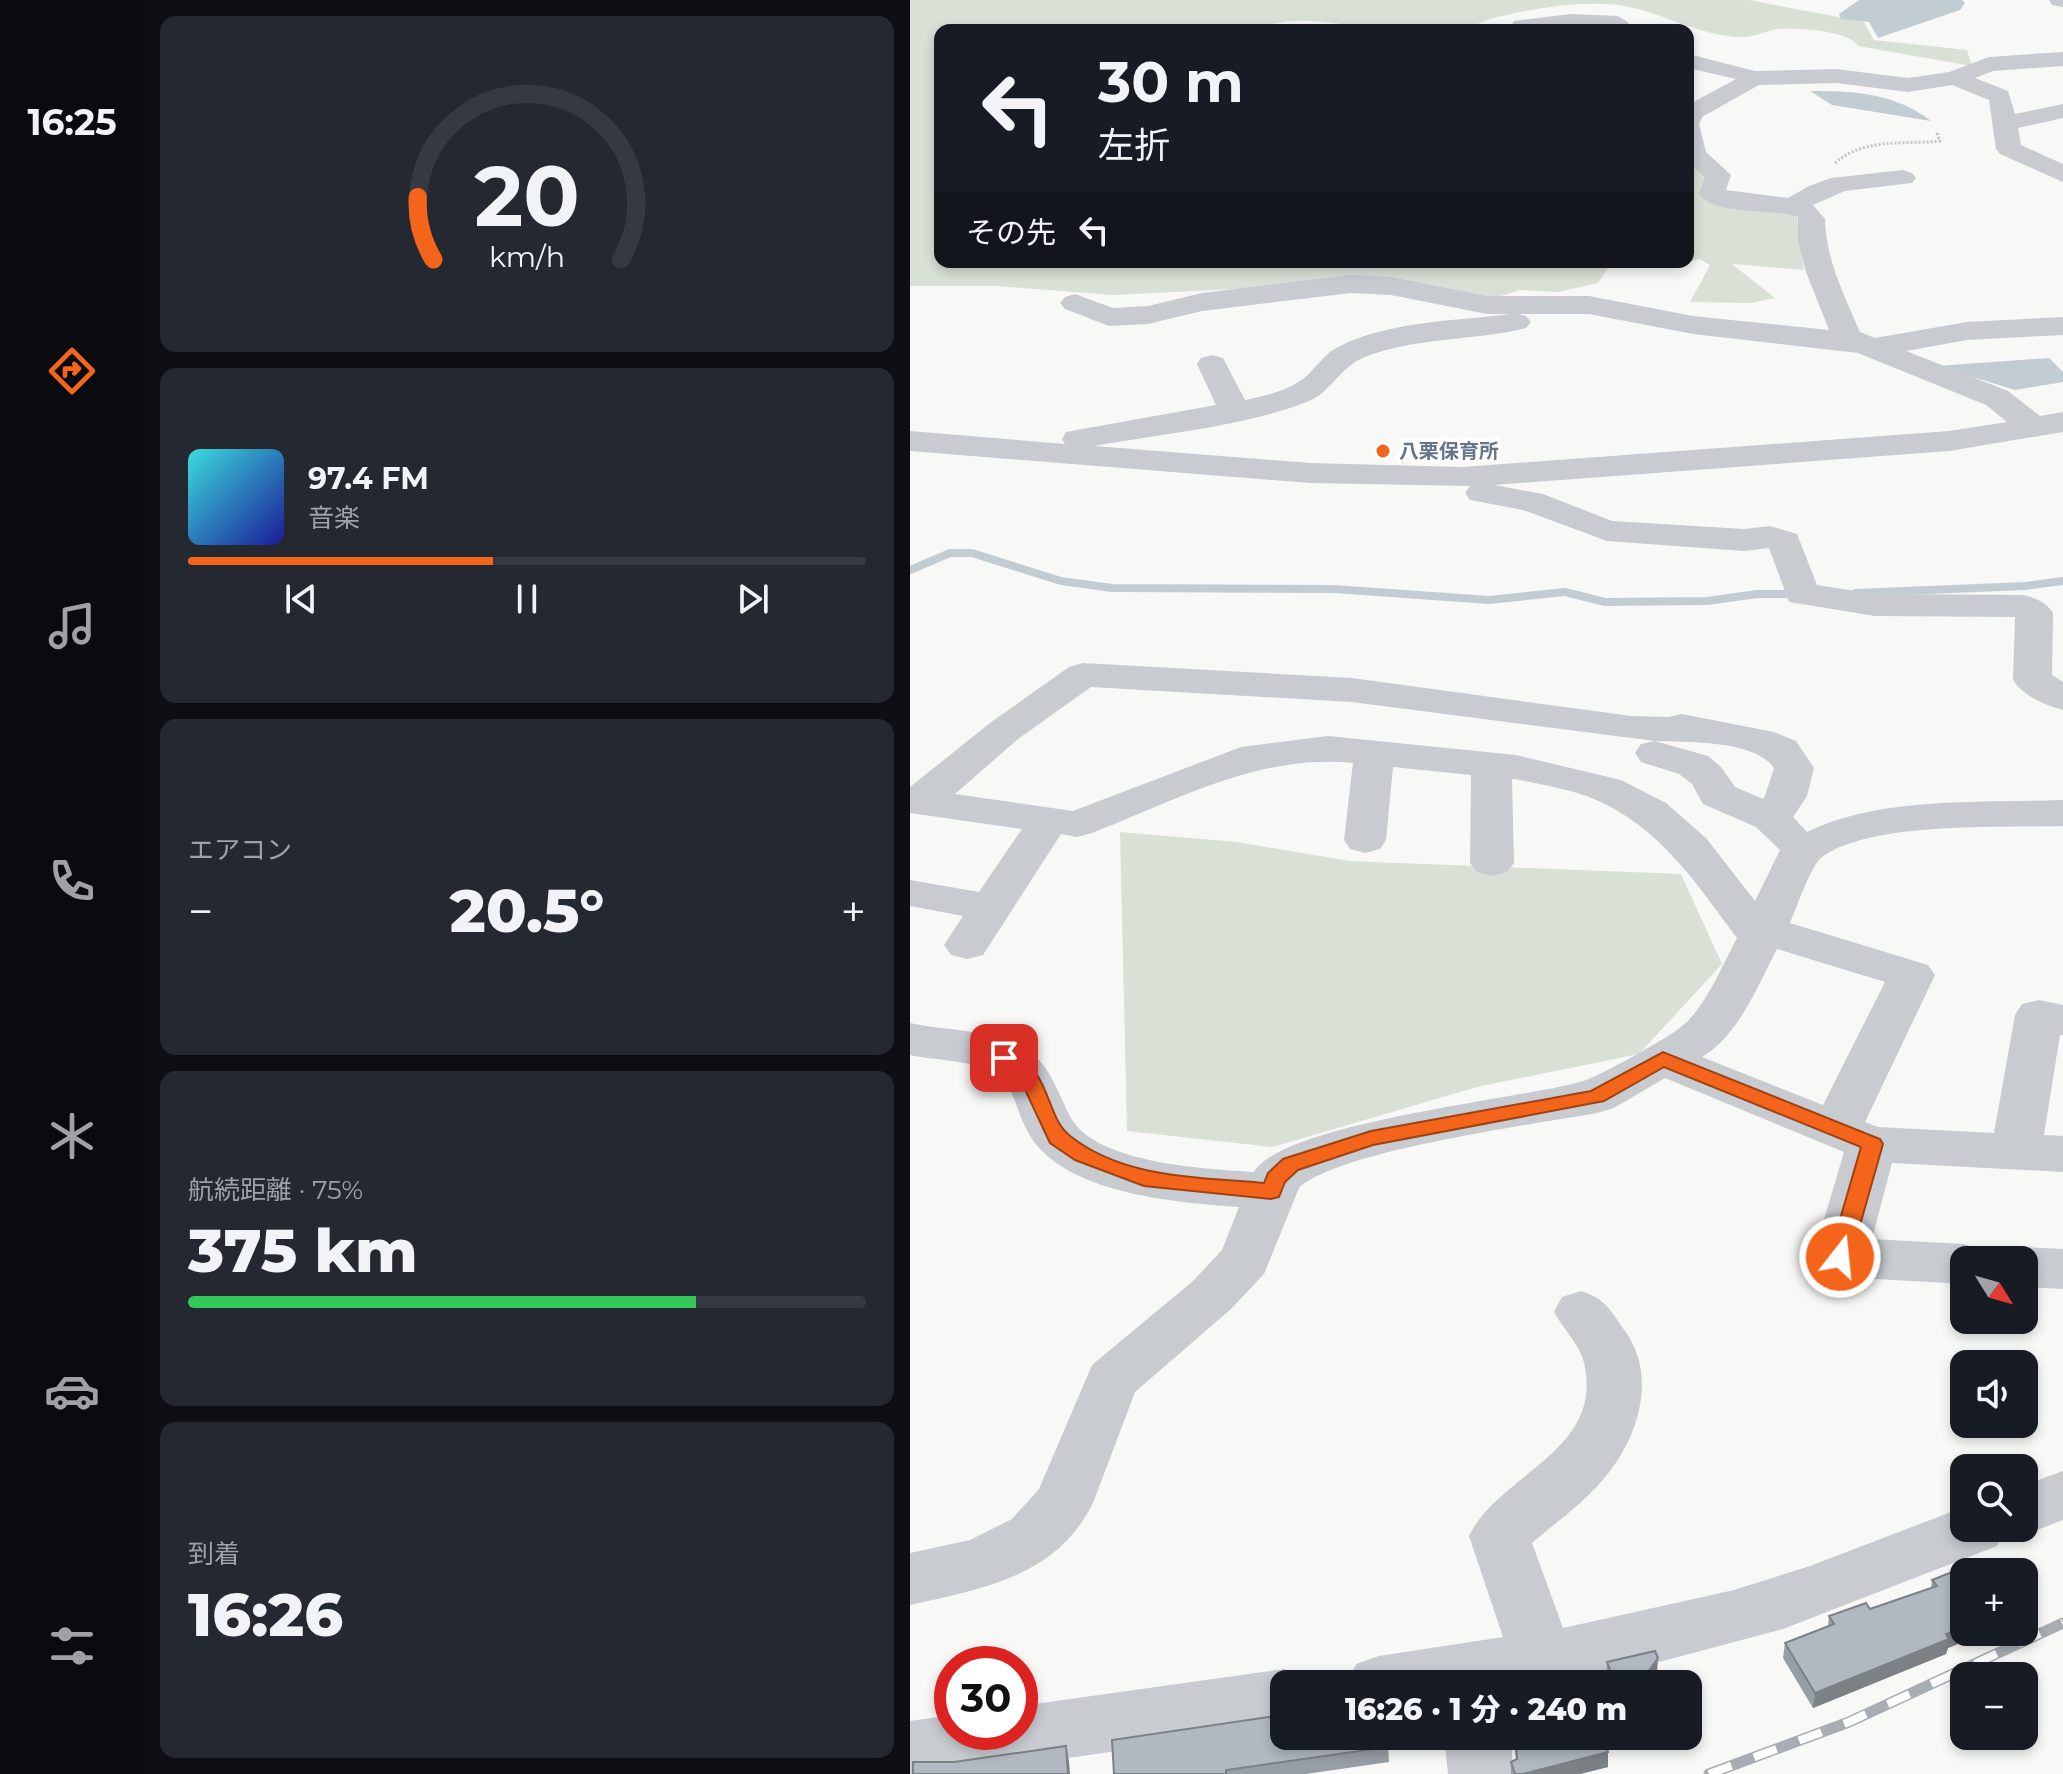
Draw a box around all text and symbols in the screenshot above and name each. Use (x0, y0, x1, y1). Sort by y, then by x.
text: 30 m (1098, 48, 1244, 116)
icon: left (966, 56, 1070, 160)
text: 16:25 (27, 100, 117, 144)
text: 左折 (1098, 123, 1170, 167)
text: 20 (474, 144, 580, 246)
icon: left (1072, 208, 1116, 252)
text: その先 (966, 214, 1056, 251)
text: km/h (489, 239, 565, 274)
icon: directions (44, 343, 100, 399)
place label: 八栗保育所 (1399, 439, 1499, 463)
marker: 八栗保育所 (1374, 442, 1392, 460)
text: 97.4 FM (308, 460, 429, 497)
text: 音楽 (308, 502, 360, 534)
icon: previous (279, 577, 323, 621)
icon: pause (505, 577, 549, 621)
icon: next (731, 577, 775, 621)
icon: music (44, 598, 100, 654)
text: エアコン (188, 834, 292, 866)
icon: phone (44, 853, 100, 909)
text: 20.5° (450, 874, 604, 947)
text: − (188, 884, 213, 938)
text: + (841, 884, 866, 938)
pin (970, 1024, 1038, 1092)
icon: arrive (982, 1036, 1026, 1080)
icon: climate (44, 1108, 100, 1164)
text: 航続距離 · 75% (188, 1174, 363, 1206)
text: 375 km (188, 1214, 418, 1287)
position arrow (1798, 1215, 1882, 1299)
north arrow (1950, 1246, 2038, 1334)
map controls (1950, 1246, 2038, 1750)
button: sound (1950, 1350, 2038, 1438)
icon: car (44, 1363, 100, 1419)
button: search (1950, 1454, 2038, 1542)
text: 到着 (188, 1538, 240, 1570)
button: + (1950, 1558, 2038, 1646)
text: 16:26 (188, 1578, 343, 1651)
icon: filters (44, 1618, 100, 1674)
speed limit sign: 30 (934, 1646, 1038, 1750)
button: − (1950, 1662, 2038, 1750)
text: 16:26 · 1 分 · 240 m (1345, 1691, 1627, 1728)

